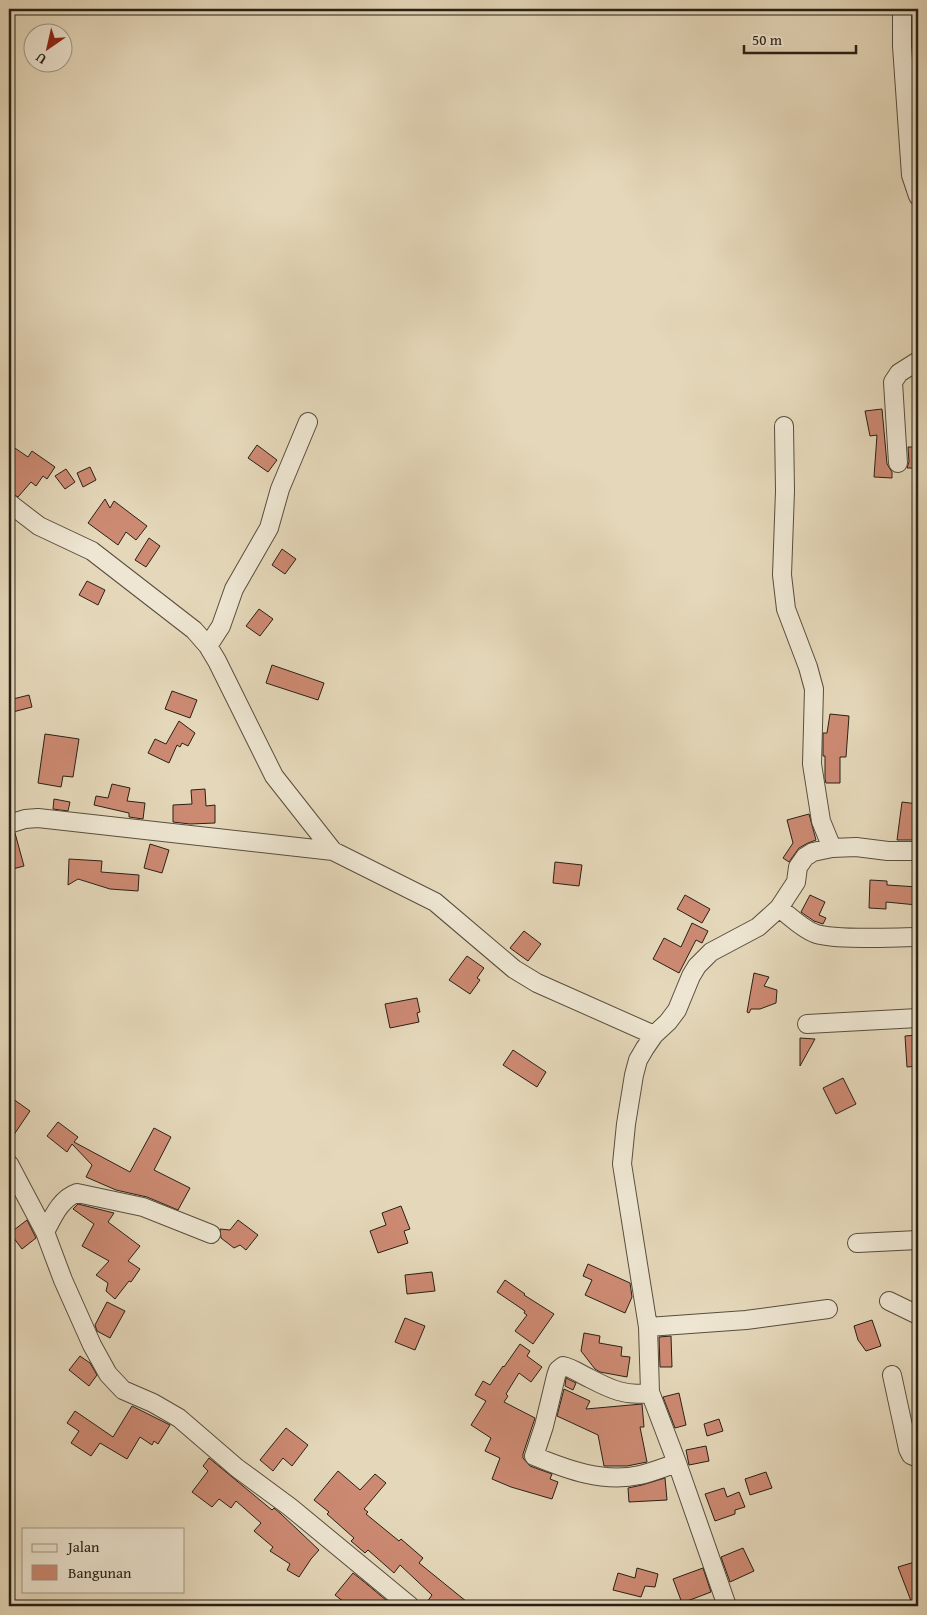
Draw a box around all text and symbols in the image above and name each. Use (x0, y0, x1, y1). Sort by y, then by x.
north arrow (22, 22, 72, 72)
scale bar (744, 22, 857, 54)
text: 50 m (752, 29, 783, 50)
text: U (31, 48, 50, 70)
legend (22, 1528, 185, 1592)
text: Jalan (66, 1536, 100, 1557)
text: Bangunan (68, 1562, 132, 1583)

